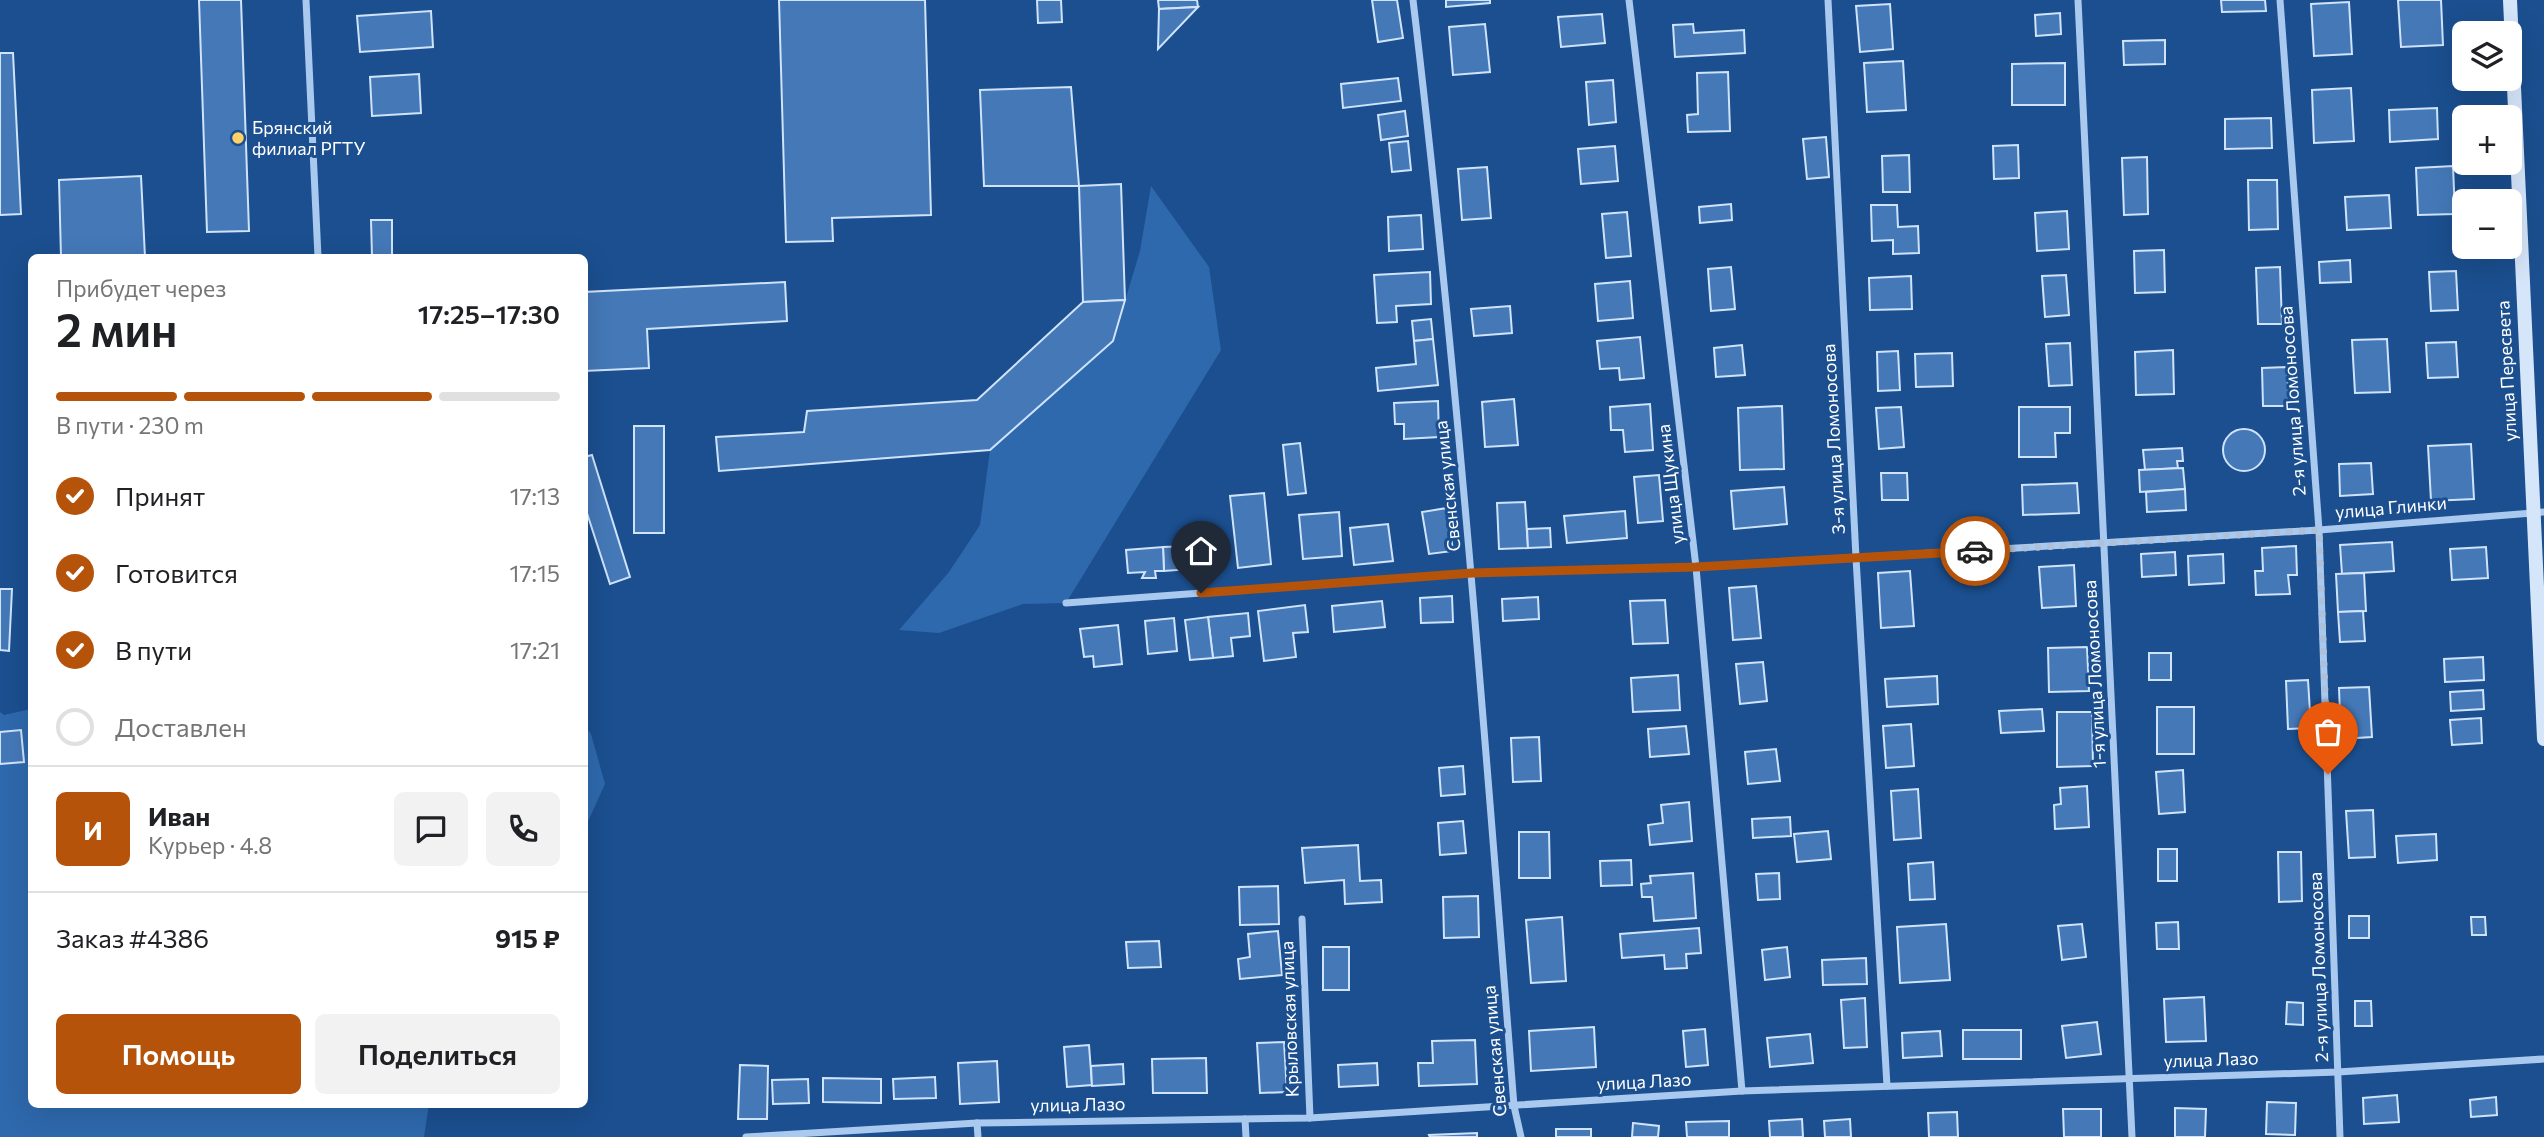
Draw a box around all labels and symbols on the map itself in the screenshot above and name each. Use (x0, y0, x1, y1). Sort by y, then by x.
place label: Брянский филиал РГТУ (252, 116, 366, 159)
marker: Брянский филиал РГТУ (230, 130, 246, 146)
street label: улица Пересвета (2491, 300, 2521, 442)
street label: 2-я улица Ломоносова (2274, 305, 2310, 497)
street label: 3-я улица Ломоносова (1817, 343, 1849, 535)
street label: Свенская улица (1429, 419, 1465, 553)
street label: улица Щукина (1652, 423, 1688, 545)
street label: улица Глинки (2334, 491, 2448, 523)
courier (1940, 516, 2010, 586)
pin (1171, 521, 1231, 593)
street label: 1-я улица Ломоносова (2078, 580, 2110, 769)
pin (2298, 702, 2358, 774)
street label: 2-я улица Ломоносова (2304, 871, 2332, 1063)
street label: Крыловская улица (1275, 941, 1303, 1098)
street label: Свенская улица (1477, 985, 1511, 1118)
street label: улица Лазо (2163, 1046, 2259, 1072)
street label: улица Лазо (1596, 1068, 1692, 1094)
street label: улица Лазо (1030, 1092, 1126, 1116)

